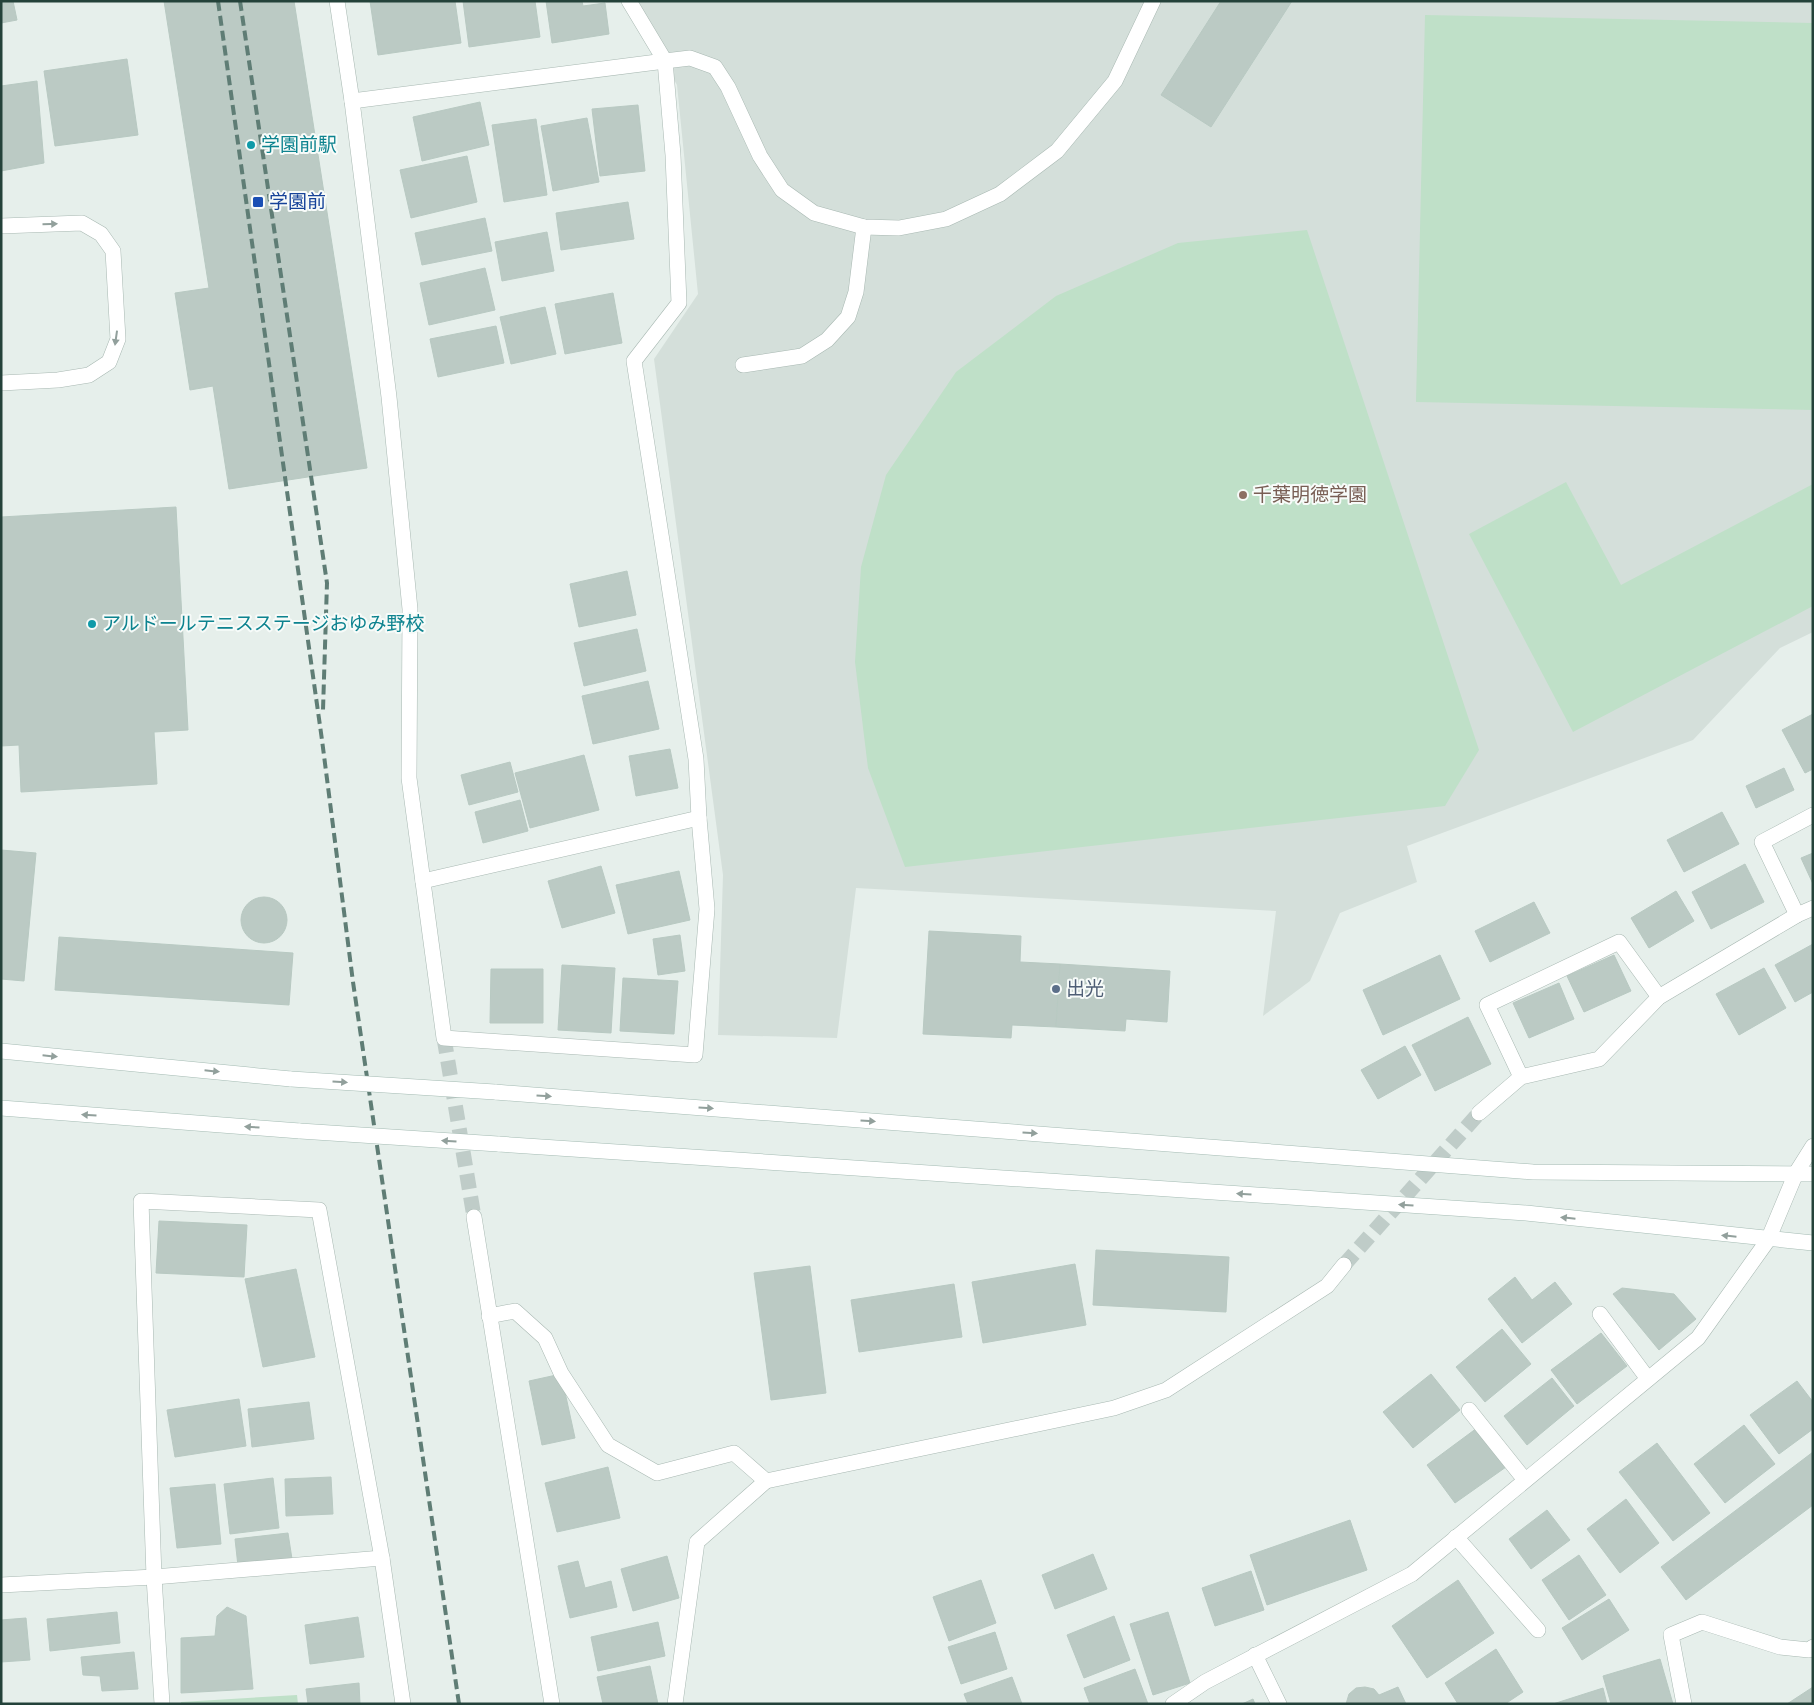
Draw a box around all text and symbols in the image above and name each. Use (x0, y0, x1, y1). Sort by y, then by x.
place label: 学園前駅 (261, 133, 337, 157)
marker: 学園前駅 (245, 139, 257, 151)
place label: 学園前 (269, 190, 326, 214)
marker: 学園前 (251, 195, 265, 209)
one-way arrow (42, 220, 58, 228)
one-way arrow (112, 331, 120, 347)
place label: 千葉明徳学園 (1253, 483, 1367, 507)
marker: 千葉明徳学園 (1237, 489, 1249, 501)
place label: アルドールテニスステージおゆみ野校 (102, 612, 424, 636)
marker: アルドールテニスステージおゆみ野校 (86, 618, 98, 630)
place label: 出光 (1066, 977, 1104, 1001)
marker: 出光 (1050, 983, 1062, 995)
one-way arrow (42, 1052, 58, 1060)
one-way arrow (204, 1068, 220, 1076)
one-way arrow (332, 1079, 348, 1087)
one-way arrow (536, 1092, 552, 1100)
one-way arrow (698, 1105, 714, 1113)
one-way arrow (81, 1111, 97, 1119)
one-way arrow (860, 1117, 876, 1125)
one-way arrow (243, 1123, 259, 1131)
one-way arrow (1022, 1129, 1038, 1137)
one-way arrow (441, 1137, 457, 1145)
one-way arrow (1235, 1190, 1251, 1198)
one-way arrow (1398, 1201, 1414, 1209)
one-way arrow (1560, 1214, 1576, 1222)
one-way arrow (1721, 1232, 1737, 1240)

